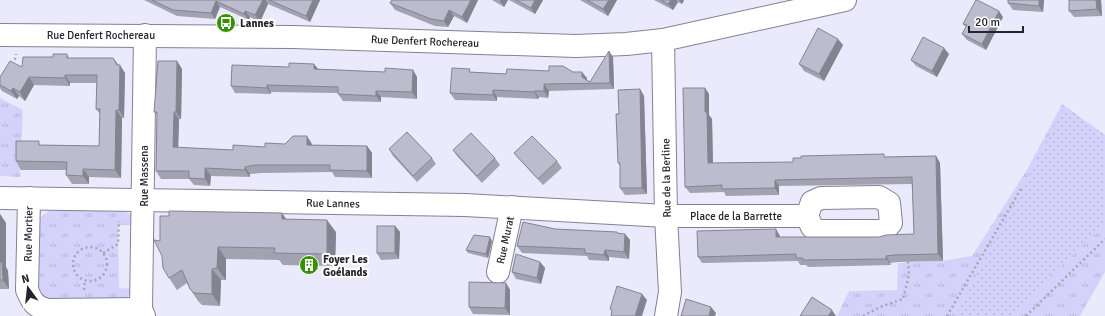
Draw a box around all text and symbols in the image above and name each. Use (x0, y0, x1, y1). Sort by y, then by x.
scale bar (969, 8, 1023, 34)
bus stop icon: Lannes (215, 12, 237, 34)
text: 20 m (975, 15, 1000, 30)
place label: Lannes (240, 17, 274, 30)
street label: Rue Denfert Rochereau (47, 29, 155, 42)
street label: Rue Denfert Rochereau (371, 33, 479, 50)
street label: Rue de la Berline (659, 138, 674, 218)
street label: Rue Massena (138, 145, 151, 207)
street label: Rue Lannes (306, 197, 360, 210)
street label: Rue Mortier (22, 206, 35, 262)
street label: Place de la Barrette (690, 210, 782, 223)
street label: Rue Murat (494, 215, 517, 265)
place label: Foyer Les Goélands (323, 253, 368, 279)
building icon: Foyer Les Goélands (298, 254, 320, 276)
north arrow (8, 268, 48, 308)
text: N (20, 272, 31, 286)

